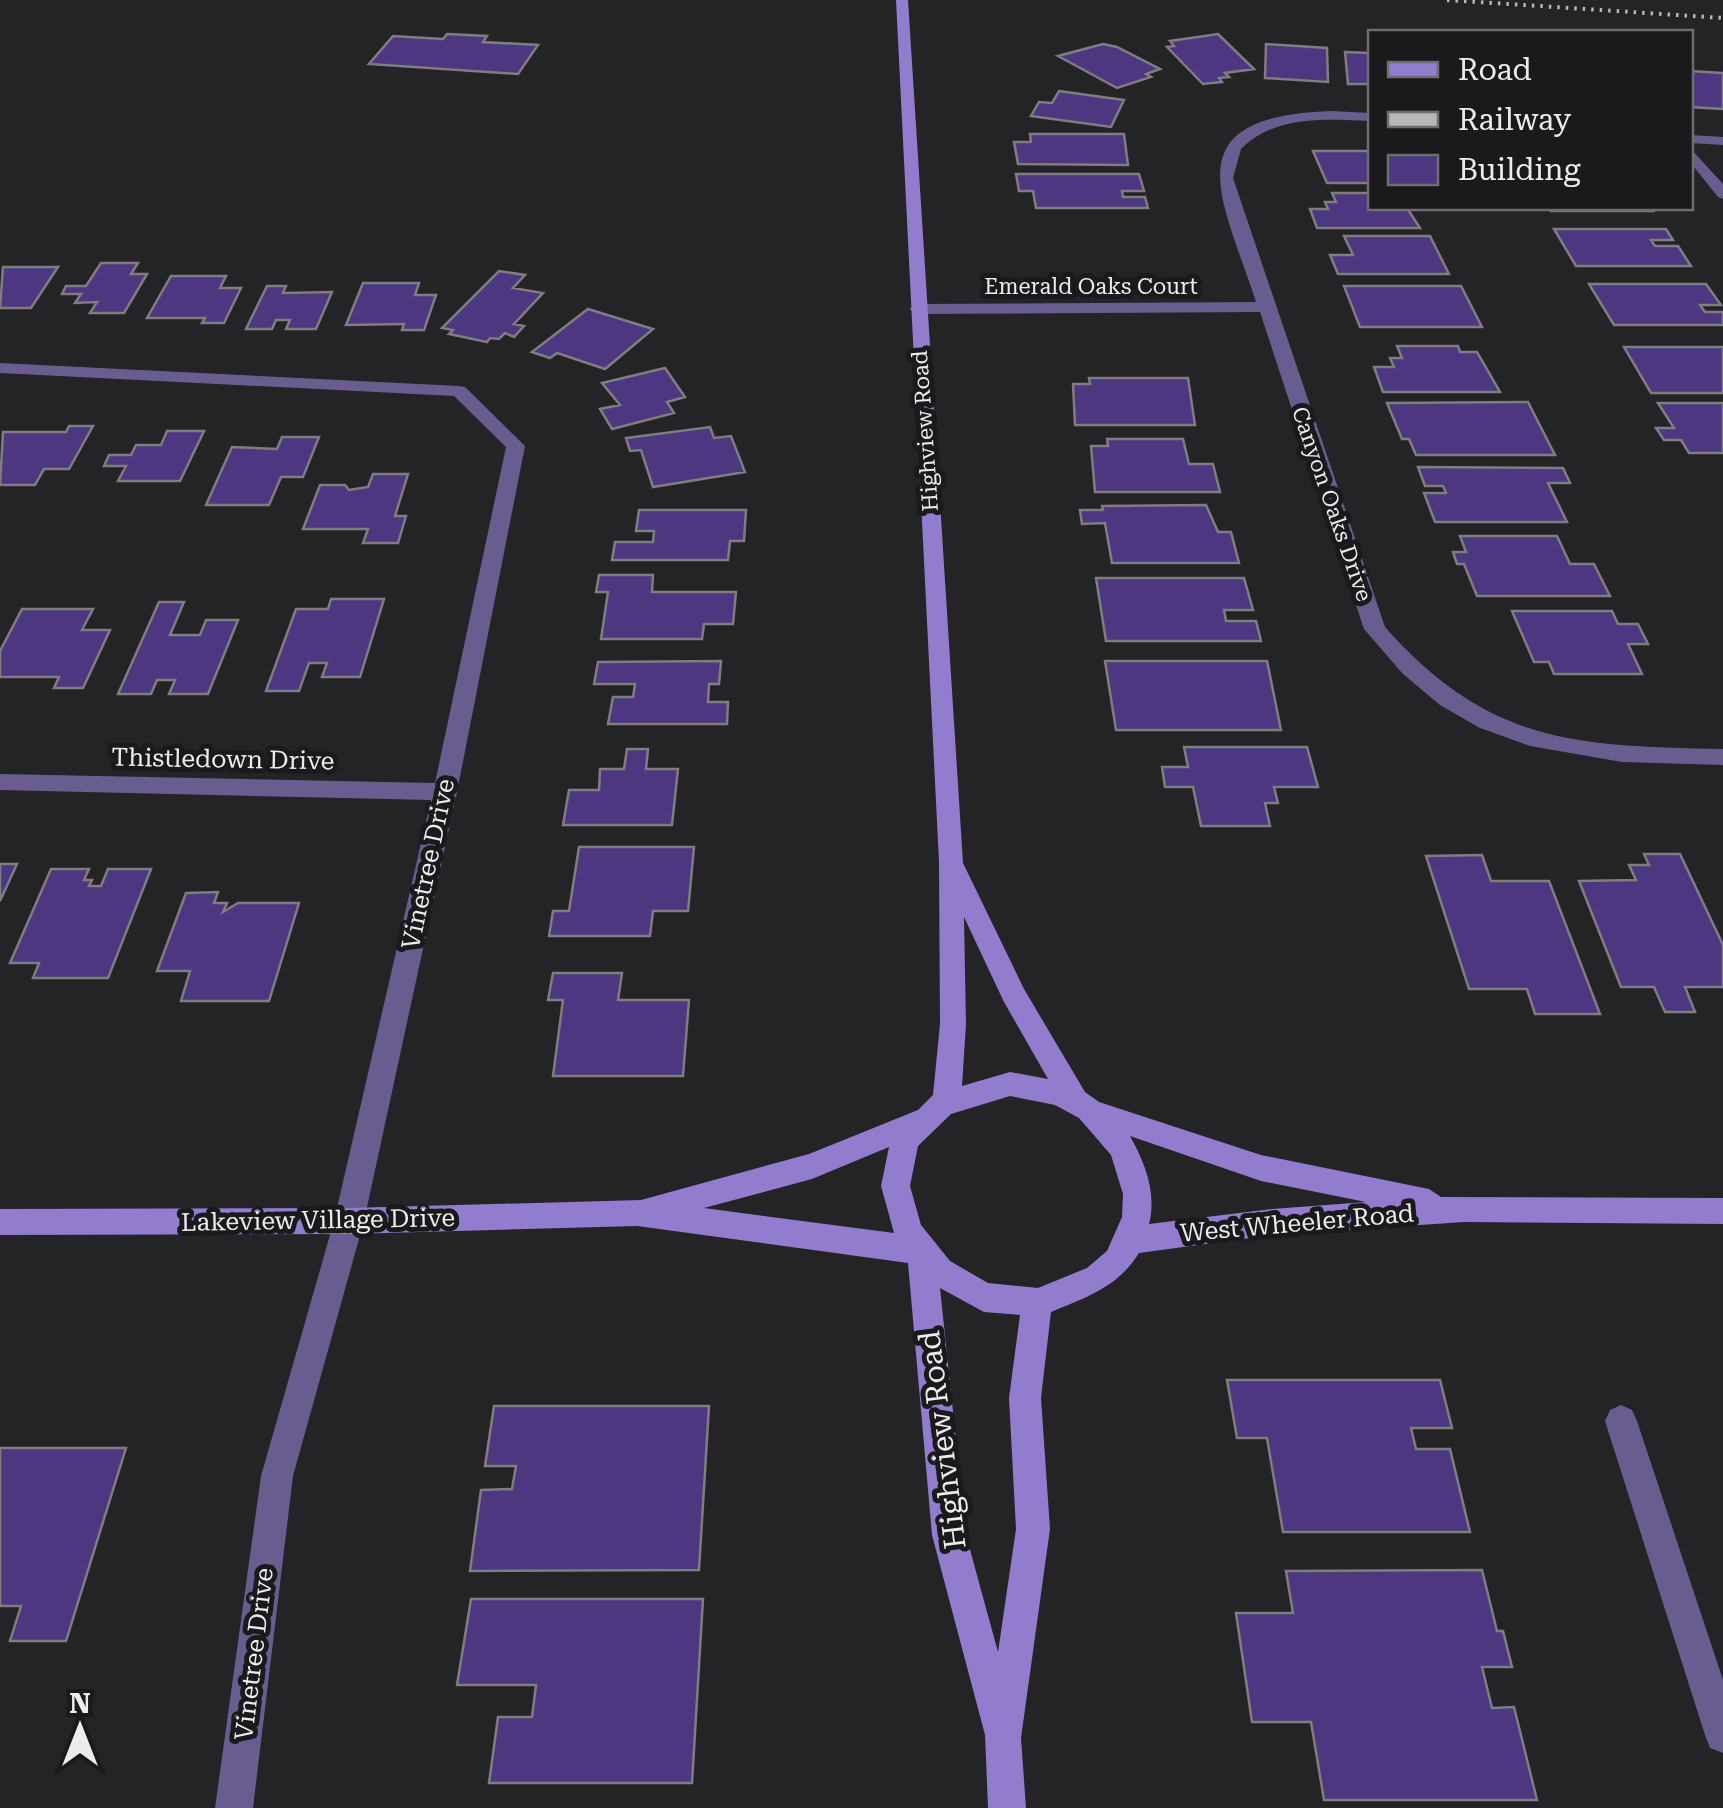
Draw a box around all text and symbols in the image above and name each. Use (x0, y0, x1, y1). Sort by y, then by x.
legend (1368, 30, 1693, 210)
text: Road (1458, 52, 1532, 87)
text: Railway (1458, 102, 1572, 137)
text: Building (1458, 152, 1581, 187)
street label: Emerald Oaks Court (984, 274, 1198, 299)
street label: Highview Road (907, 350, 943, 512)
street label: Canyon Oaks Drive (1287, 403, 1377, 605)
street label: Thistledown Drive (111, 743, 335, 775)
street label: Vinetree Drive (396, 776, 460, 952)
street label: West Wheeler Road (1179, 1198, 1415, 1248)
street label: Lakeview Village Drive (181, 1203, 455, 1237)
street label: Highview Road (911, 1329, 973, 1551)
street label: Vinetree Drive (229, 1566, 279, 1742)
north arrow (30, 1678, 130, 1778)
text: N (69, 1687, 91, 1720)

